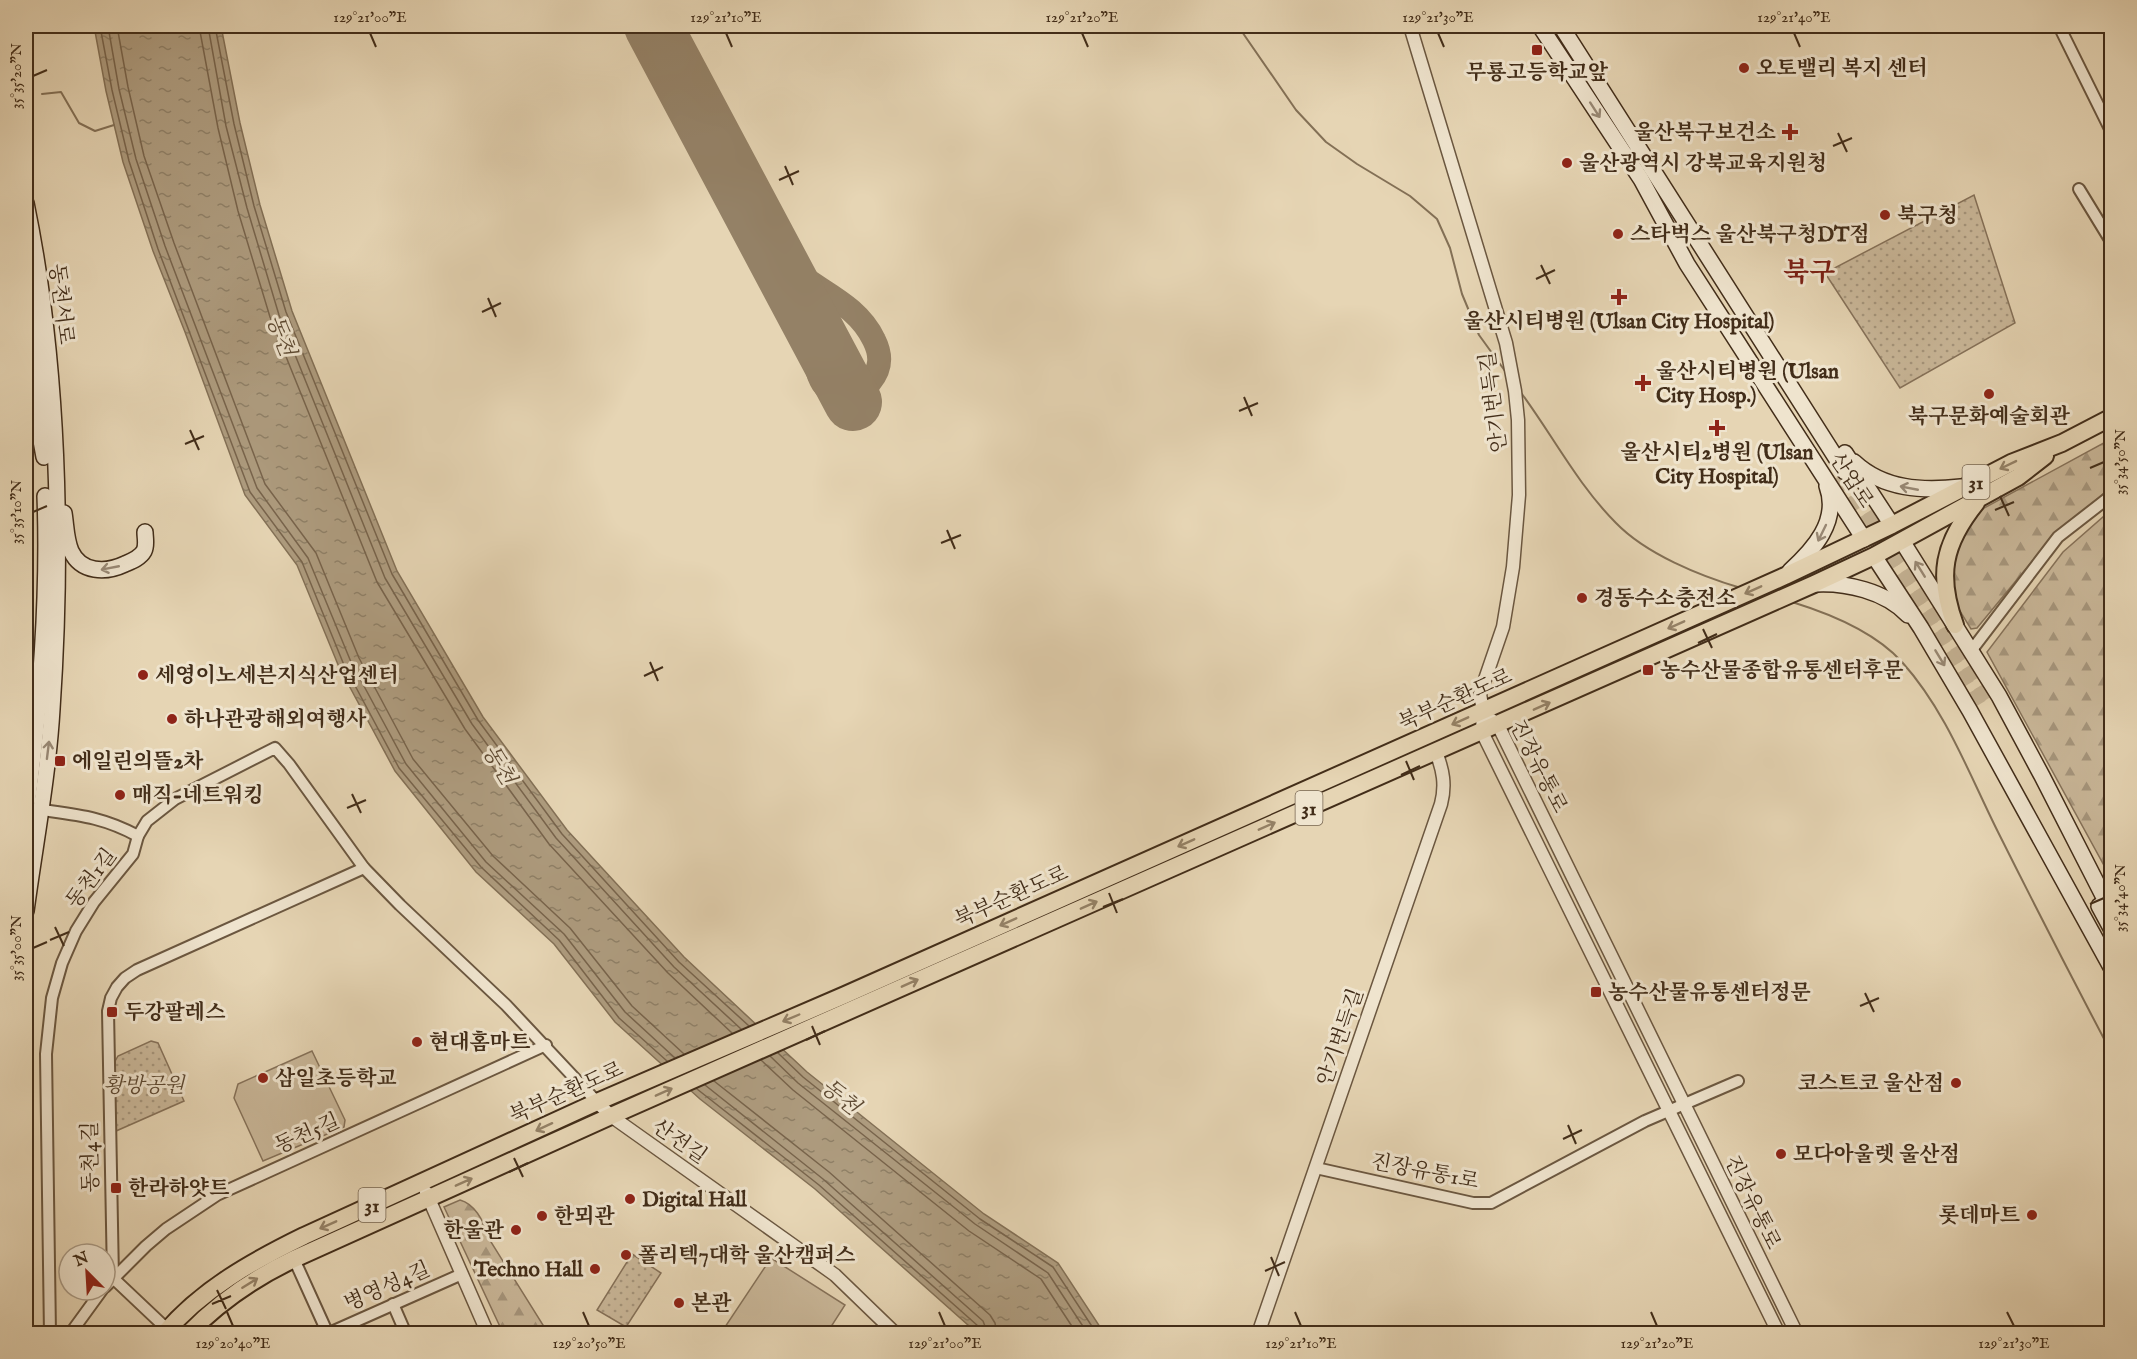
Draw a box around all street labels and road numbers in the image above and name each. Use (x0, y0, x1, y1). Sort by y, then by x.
street label: 동천서로 (42, 262, 79, 346)
street label: 안기번득길 (1475, 350, 1514, 454)
street label: 산업로 (1823, 448, 1879, 514)
road number: 31 (1962, 465, 1990, 499)
street label: 북부순환도로 (1395, 663, 1517, 737)
street label: 진장유통로 (1503, 715, 1573, 818)
road number: 31 (1296, 791, 1322, 825)
street label: 동천1길 (61, 843, 124, 914)
street label: 북부순환도로 (951, 860, 1073, 934)
street label: 안기번득길 (1312, 985, 1371, 1090)
street label: 북부순환도로 (506, 1056, 628, 1130)
street label: 동천5길 (271, 1108, 344, 1161)
street label: 산전길 (646, 1114, 712, 1171)
street label: 동천4길 (77, 1121, 106, 1193)
street label: 진장유통1로 (1369, 1149, 1481, 1196)
street label: 진장유통로 (1717, 1151, 1786, 1254)
road number: 31 (358, 1188, 386, 1222)
street label: 병영성4길 (340, 1256, 435, 1318)

